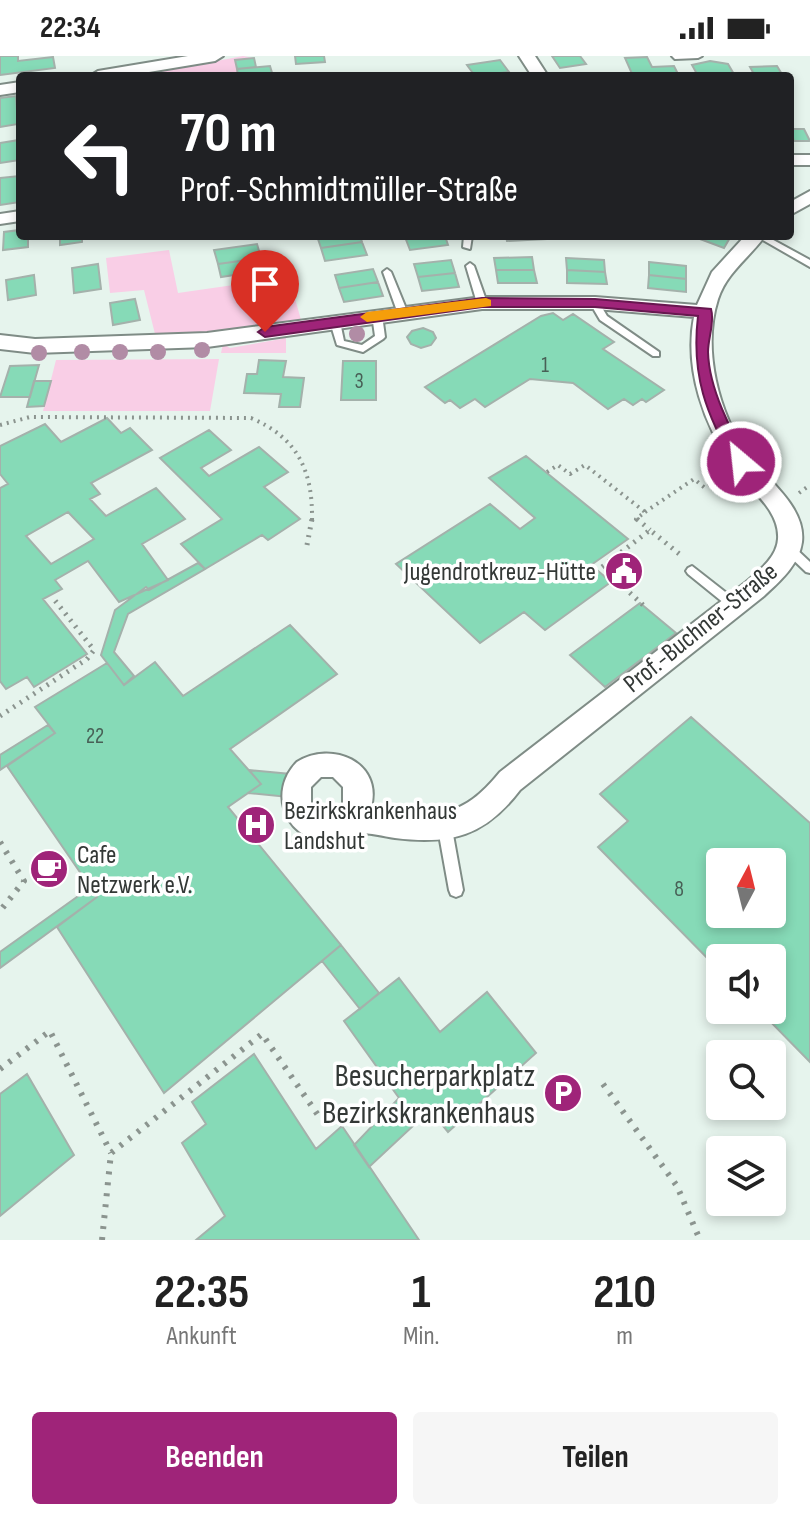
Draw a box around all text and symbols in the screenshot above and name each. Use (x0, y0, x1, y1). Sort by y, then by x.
text: 22:34 (40, 10, 100, 46)
text: 70 m (180, 101, 277, 168)
icon: left (48, 104, 152, 208)
text: Prof.-Schmidtmüller-Straße (180, 169, 518, 212)
pin (231, 250, 299, 332)
icon: arrive (243, 262, 287, 306)
house number: 1 (541, 352, 549, 379)
house number: 3 (354, 368, 364, 395)
position arrow (699, 420, 783, 504)
public building icon: Jugendrotkreuz-Hütte (603, 550, 645, 592)
place label: Jugendrotkreuz-Hütte (403, 557, 596, 588)
street label: Prof.-Buchner-Straße (618, 557, 784, 700)
house number: 22 (86, 723, 104, 750)
place label: Bezirkskrankenhaus Landshut (284, 796, 457, 857)
hospital icon: Bezirkskrankenhaus Landshut (235, 804, 277, 846)
place label: Cafe Netzwerk e.V. (77, 840, 192, 901)
cafe icon: Cafe Netzwerk e.V. (28, 848, 70, 890)
north arrow (706, 848, 786, 928)
map controls (706, 848, 786, 1216)
house number: 8 (674, 876, 684, 903)
button: sound (706, 944, 786, 1024)
button: search (706, 1040, 786, 1120)
place label: Besucherparkplatz Bezirkskrankenhaus (322, 1057, 535, 1133)
parking icon: Besucherparkplatz Bezirkskrankenhaus (542, 1072, 584, 1114)
button: layers (706, 1136, 786, 1216)
text: 22:35 (154, 1264, 249, 1321)
text: 1 (412, 1264, 431, 1321)
text: 210 (593, 1264, 656, 1321)
text: Ankunft (167, 1321, 237, 1352)
text: Min. (403, 1321, 439, 1352)
text: m (616, 1321, 633, 1352)
button: Beenden (32, 1412, 397, 1504)
button: Teilen (413, 1412, 778, 1504)

